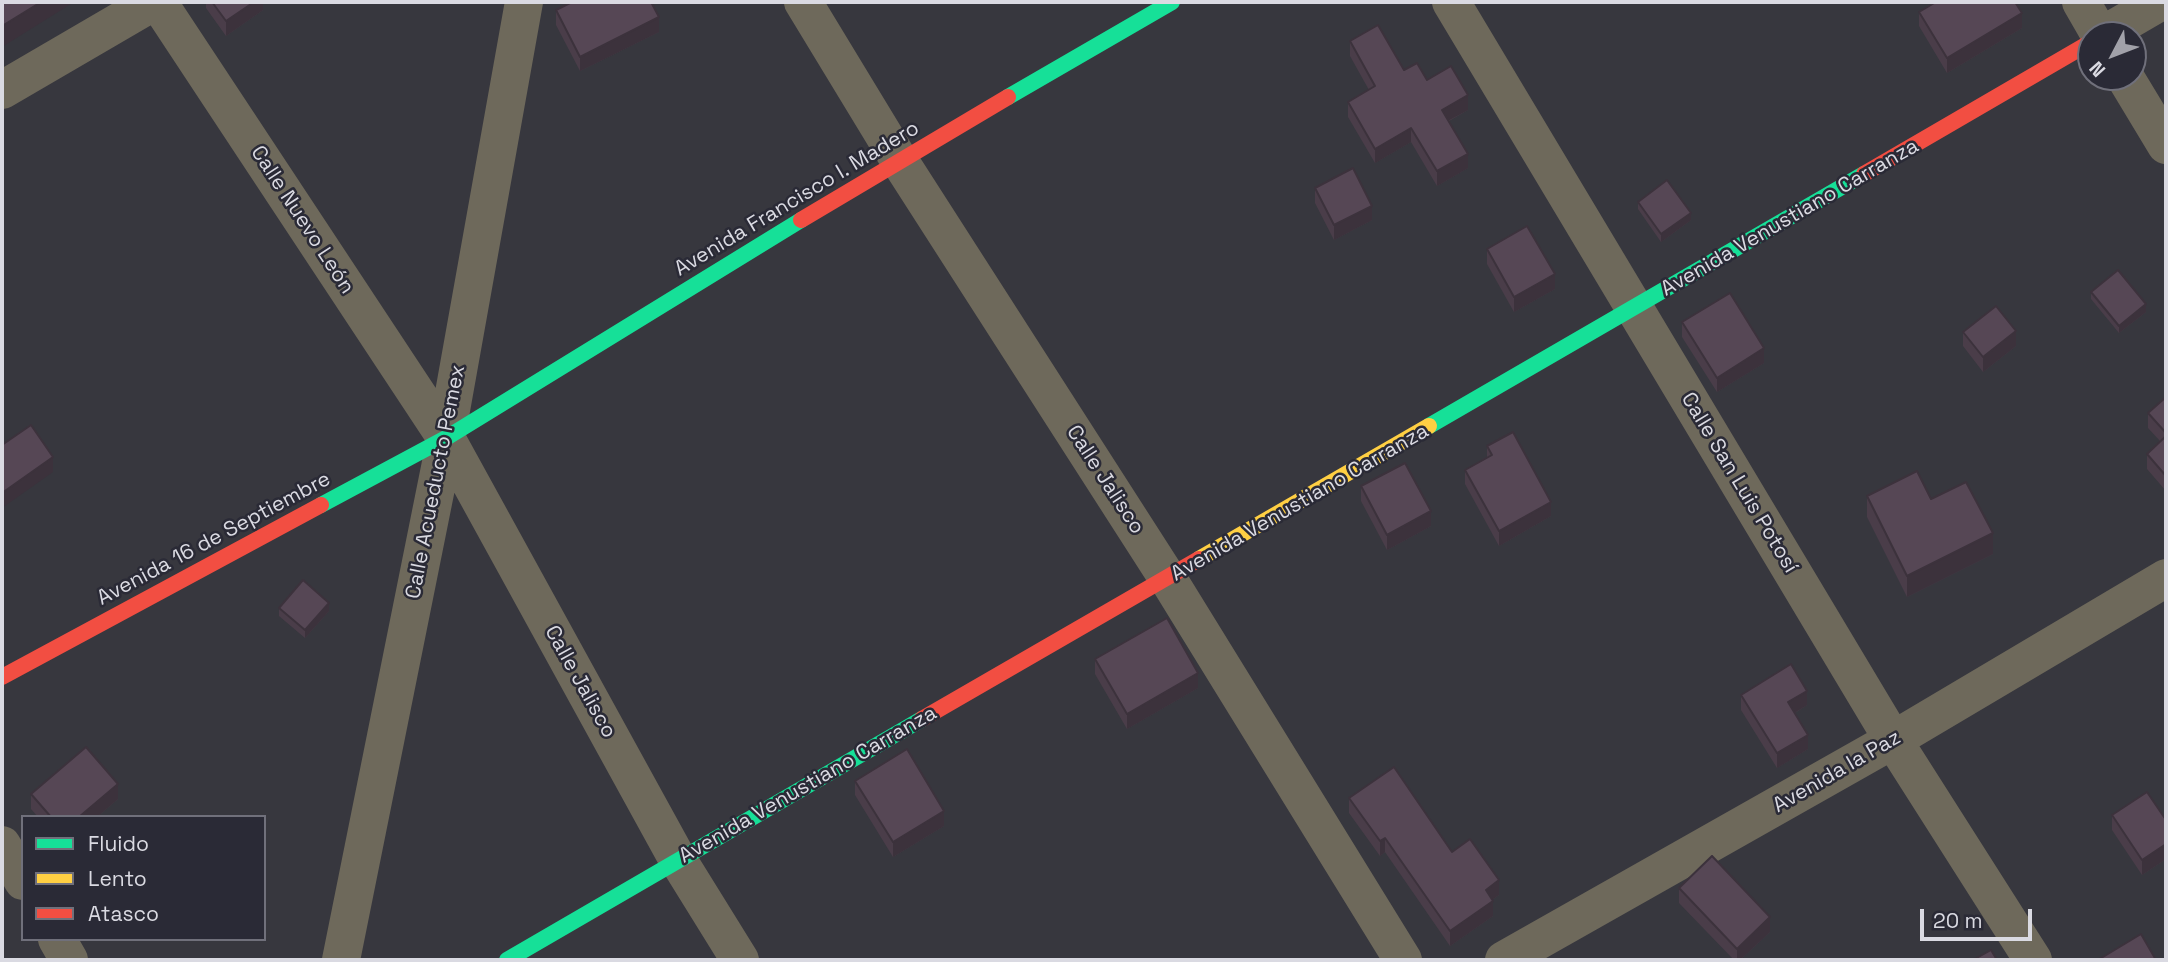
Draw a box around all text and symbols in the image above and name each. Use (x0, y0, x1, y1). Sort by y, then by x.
north arrow (2077, 21, 2147, 91)
text: N (2084, 56, 2111, 82)
street label: Avenida Francisco I. Madero (670, 116, 924, 282)
street label: Avenida Venustiano Carranza (1657, 134, 1923, 302)
street label: Calle Nuevo León (245, 141, 359, 299)
street label: Calle Acueducto Pemex (401, 363, 471, 601)
street label: Calle San Luis Potosí (1675, 388, 1803, 578)
street label: Avenida Venustiano Carranza (1167, 419, 1433, 587)
street label: Calle Jalisco (1061, 421, 1149, 539)
street label: Avenida 16 de Septiembre (93, 467, 335, 611)
street label: Calle Jalisco (539, 621, 621, 743)
street label: Avenida Venustiano Carranza (675, 701, 941, 869)
street label: Avenida la Paz (1769, 725, 1905, 819)
legend (21, 815, 266, 941)
text: Fluido (88, 830, 149, 857)
text: Lento (88, 865, 147, 892)
scale bar (1923, 895, 2035, 939)
text: Atasco (88, 900, 159, 927)
text: 20 m (1933, 907, 1983, 934)

